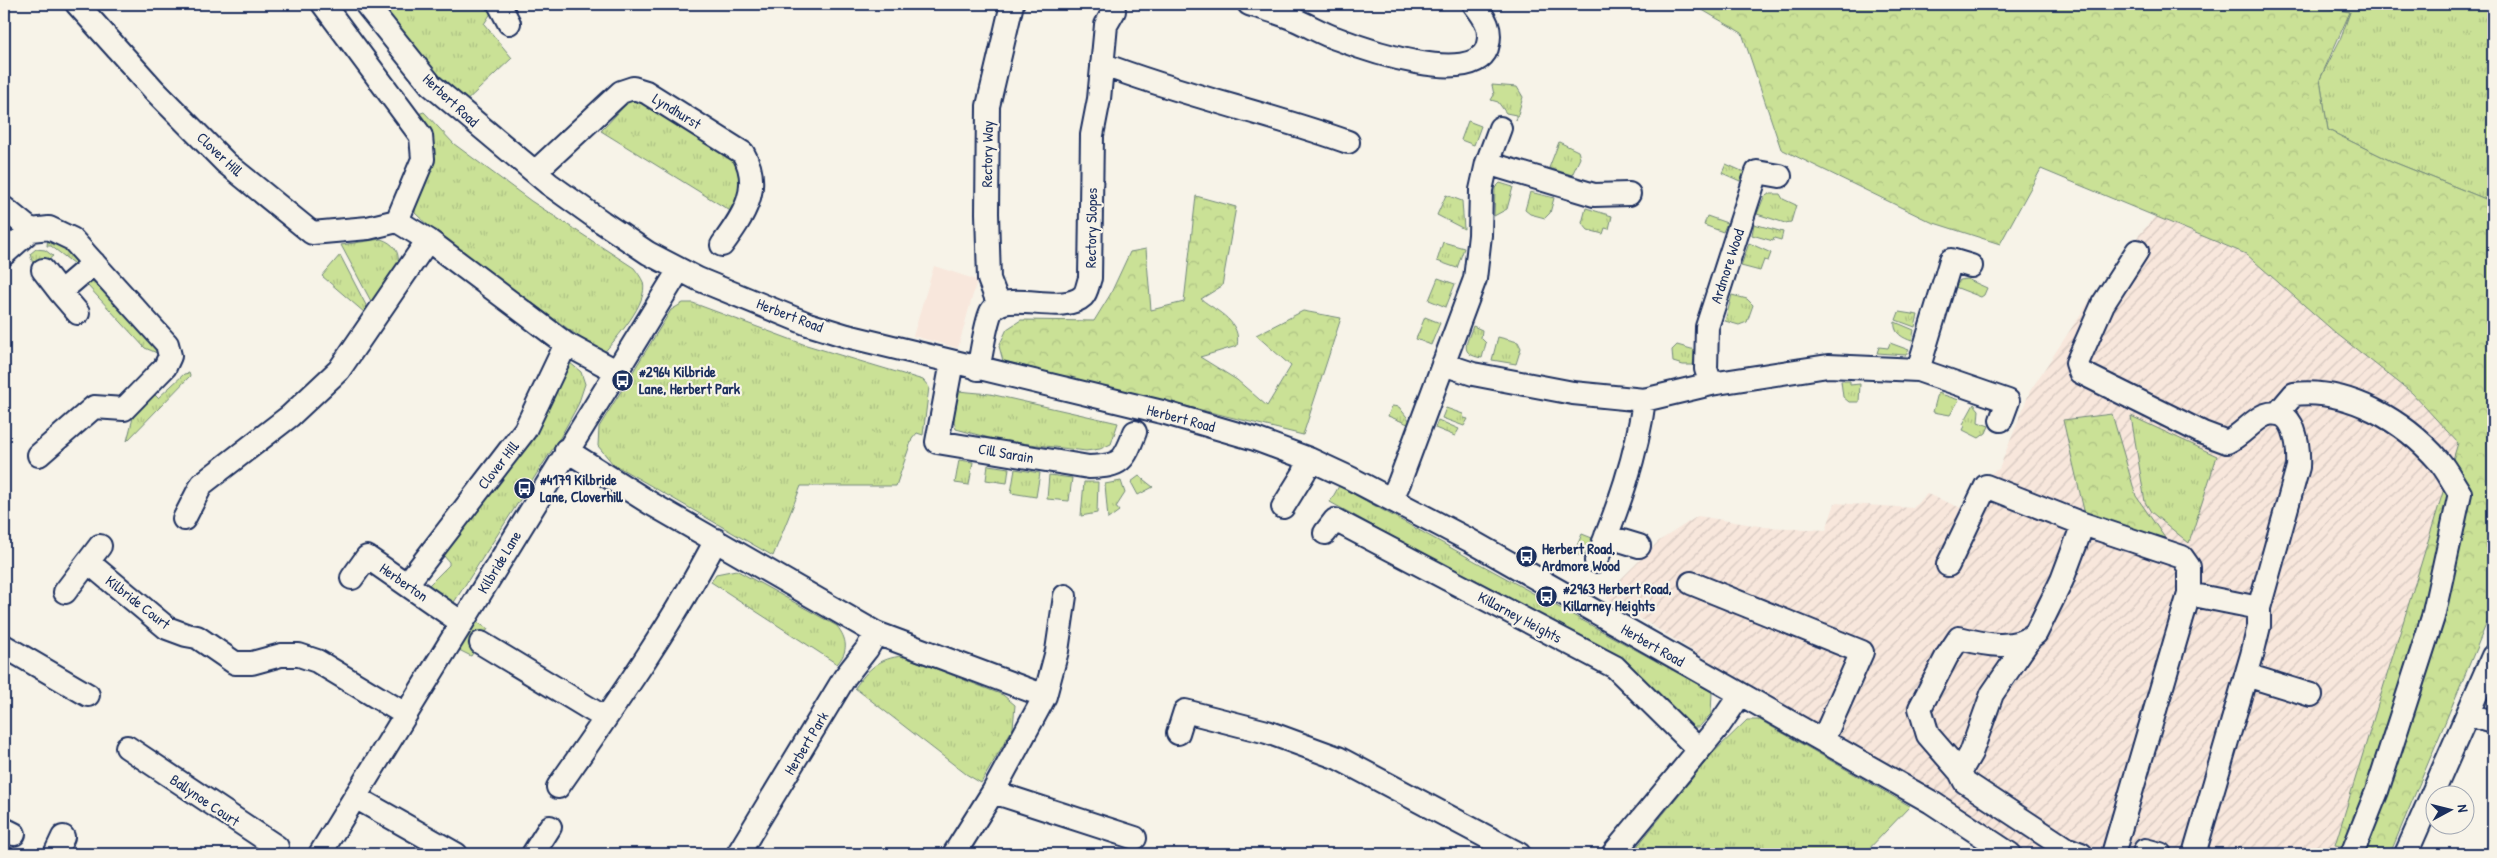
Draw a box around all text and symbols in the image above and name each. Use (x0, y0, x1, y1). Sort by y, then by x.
street label: Herbert Road (418, 68, 484, 132)
street label: Lyndhurst (649, 88, 706, 135)
street label: Rectory Way (976, 120, 998, 188)
street label: Clover Hill (192, 127, 248, 181)
street label: Rectory Slopes (1080, 187, 1102, 268)
street label: Ardmore Wood (1705, 226, 1749, 306)
street label: Herbert Road (754, 293, 827, 337)
place label: #2964 Kilbride Lane, Herbert Park (639, 361, 741, 399)
bus stop icon: #2964 Kilbride Lane, Herbert Park (611, 368, 635, 392)
street label: Herbert Road (1145, 399, 1218, 437)
street label: Clover Hill (472, 436, 524, 494)
street label: Cill Sarain (977, 438, 1036, 468)
place label: #4179 Kilbride Lane, Cloverhill (540, 469, 623, 507)
bus stop icon: #4179 Kilbride Lane, Cloverhill (512, 476, 536, 500)
street label: Kilbride Lane (472, 527, 526, 597)
place label: Herbert Road, Ardmore Wood (1542, 538, 1620, 576)
bus stop icon: Herbert Road, Ardmore Wood (1514, 545, 1538, 569)
street label: Herberton (376, 558, 433, 606)
street label: Kilbride Court (101, 570, 175, 634)
place label: #2963 Herbert Road, Killarney Heights (1563, 578, 1671, 617)
bus stop icon: #2963 Herbert Road, Killarney Heights (1535, 585, 1559, 609)
street label: Killarney Heights (1474, 586, 1566, 648)
street label: Herbert Road (1617, 618, 1689, 672)
street label: Herbert Park (779, 707, 833, 779)
street label: Ballynoe Court (166, 769, 245, 831)
north arrow (2424, 786, 2474, 836)
text: N (2454, 803, 2473, 814)

